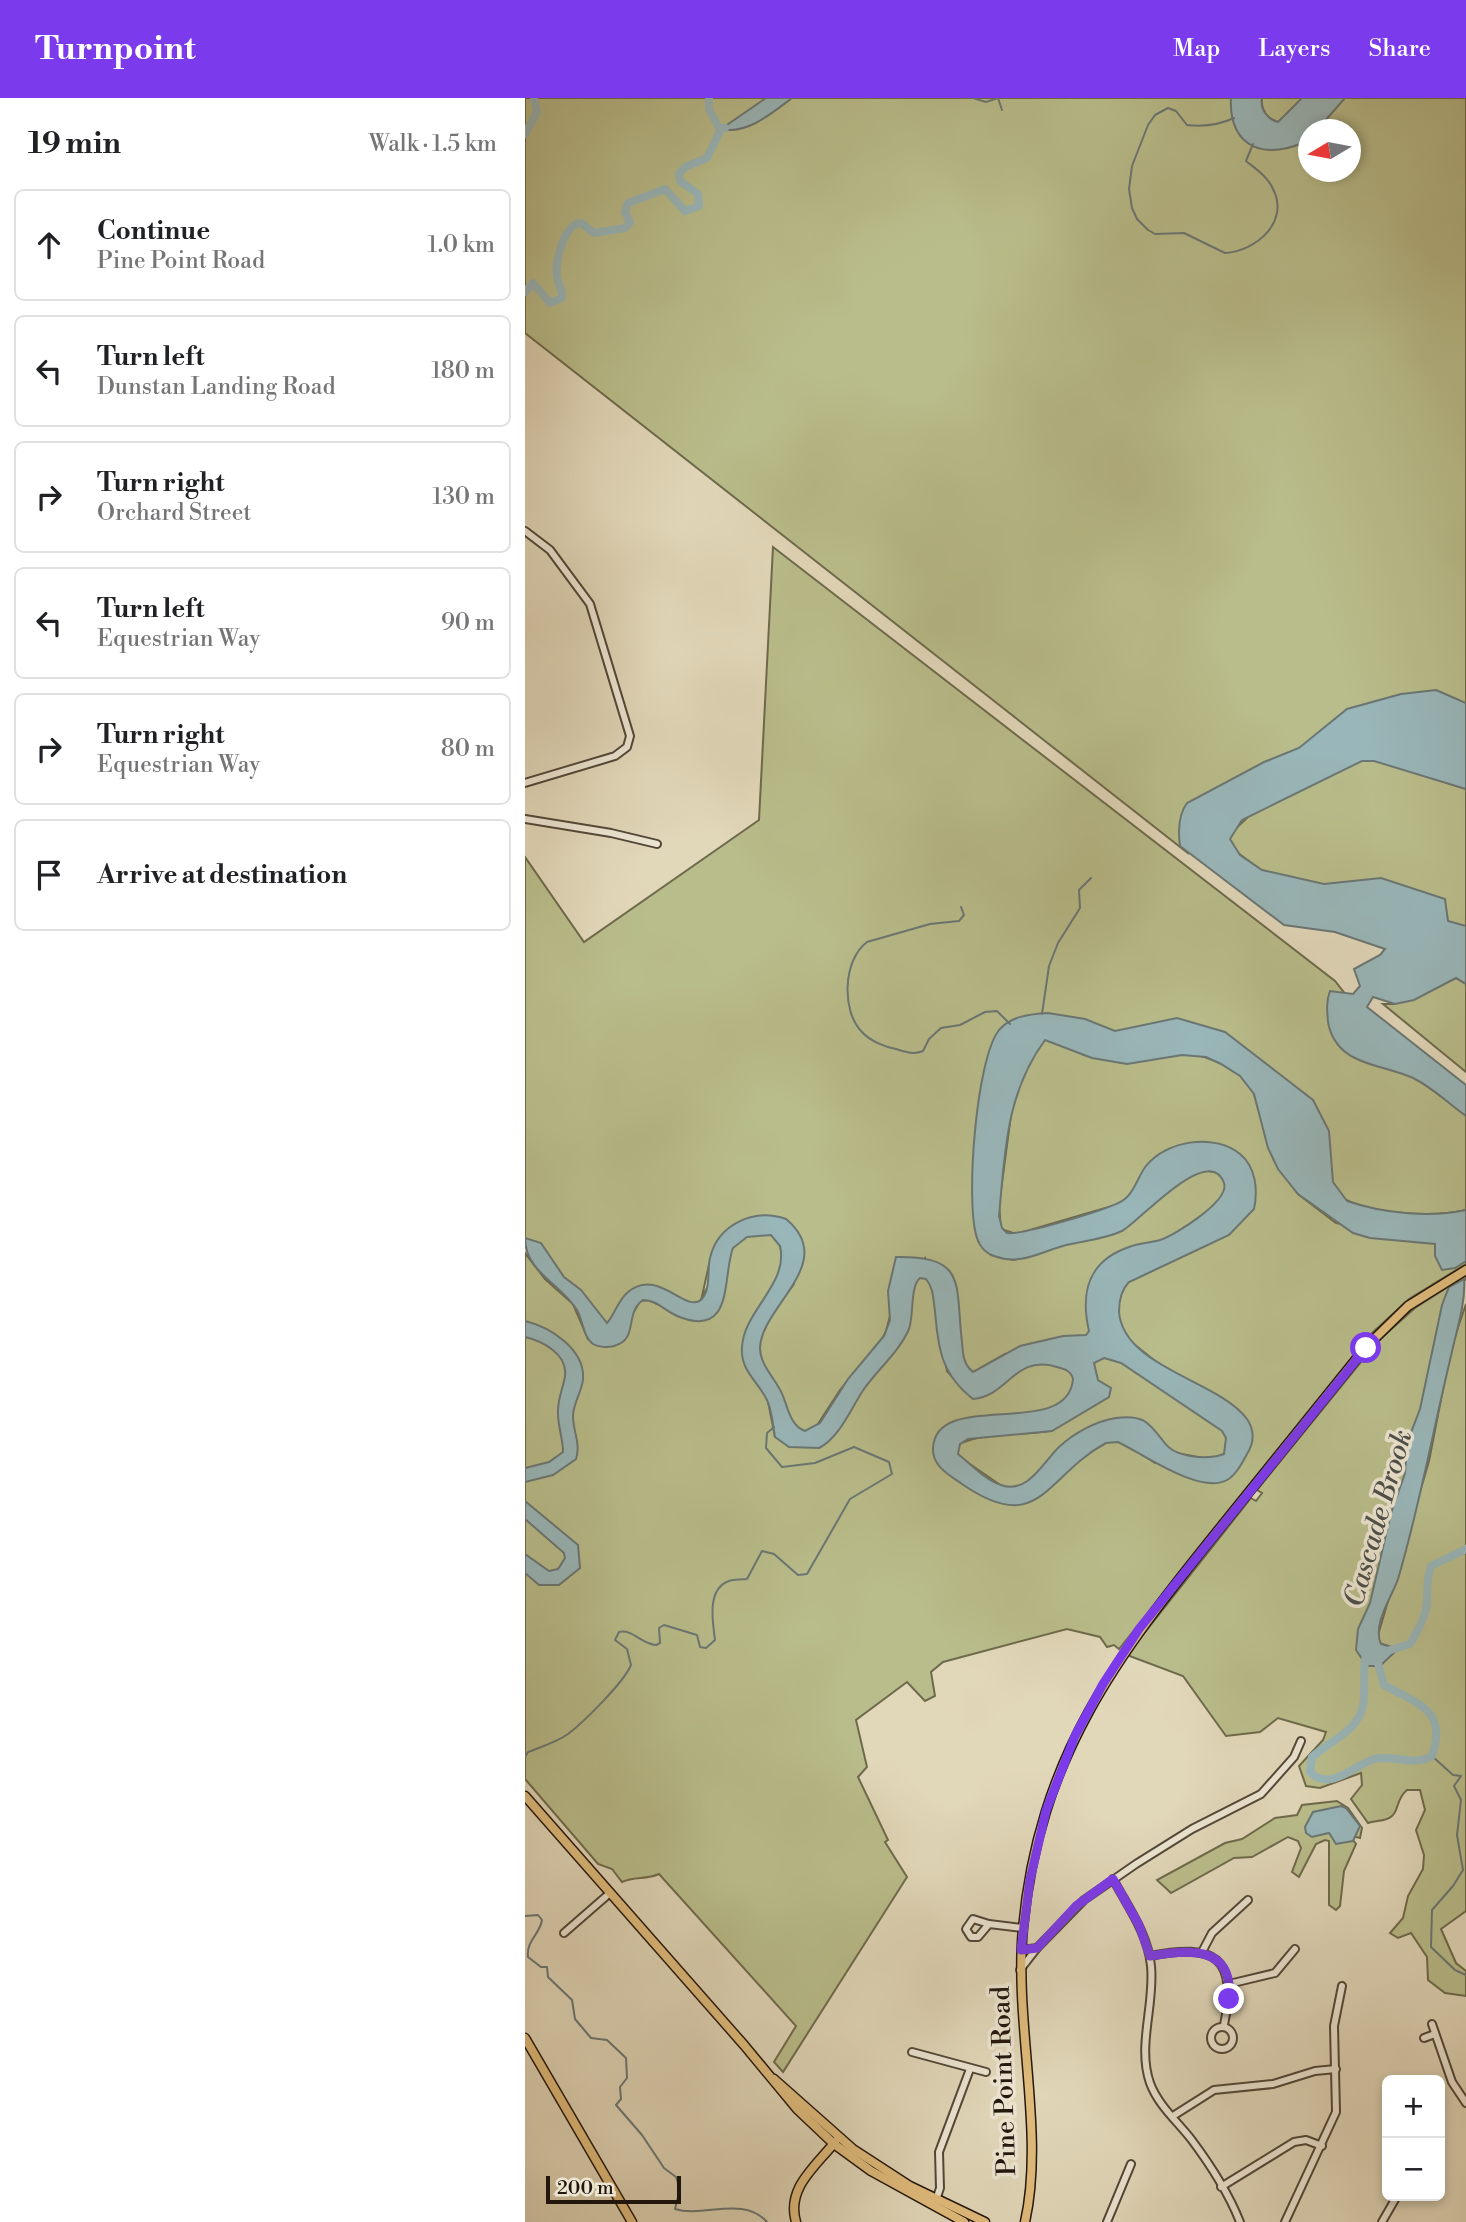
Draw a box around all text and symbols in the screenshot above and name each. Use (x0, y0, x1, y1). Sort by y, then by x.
text: Turnpoint (35, 29, 196, 70)
text: Map (1173, 34, 1220, 64)
text: Layers (1258, 34, 1330, 64)
text: Share (1368, 34, 1431, 64)
north arrow (1298, 119, 1361, 182)
text: 19 min (28, 125, 121, 163)
text: Walk · 1.5 km (369, 130, 497, 158)
text: Continue (97, 215, 210, 247)
icon: ahead (30, 226, 68, 264)
text: 1.0 km (427, 231, 495, 259)
text: Pine Point Road (97, 247, 265, 275)
text: Turn left (97, 341, 205, 373)
icon: left (30, 352, 68, 390)
text: 180 m (431, 357, 495, 385)
text: Dunstan Landing Road (97, 373, 335, 401)
text: Turn right (97, 467, 225, 499)
icon: right (30, 478, 68, 516)
text: 130 m (432, 483, 495, 511)
text: Orchard Street (97, 499, 251, 527)
text: Turn left (97, 593, 205, 625)
icon: left (30, 604, 68, 642)
text: 90 m (441, 609, 495, 637)
text: Equestrian Way (97, 625, 260, 653)
text: Turn right (97, 719, 225, 751)
icon: right (30, 730, 68, 768)
text: 80 m (441, 735, 495, 763)
text: Equestrian Way (97, 751, 260, 779)
icon: arrive (30, 856, 68, 894)
text: Arrive at destination (97, 859, 347, 891)
route start (1350, 1332, 1381, 1363)
water label: Cascade Brook (1336, 1426, 1420, 1611)
route end (1213, 1983, 1244, 2014)
street label: Pine Point Road (985, 1985, 1023, 2176)
map controls (1382, 2075, 1445, 2201)
button: + (1382, 2075, 1445, 2138)
button: − (1382, 2138, 1445, 2201)
scale bar (546, 2173, 681, 2205)
text: 200 m (557, 2176, 614, 2200)

